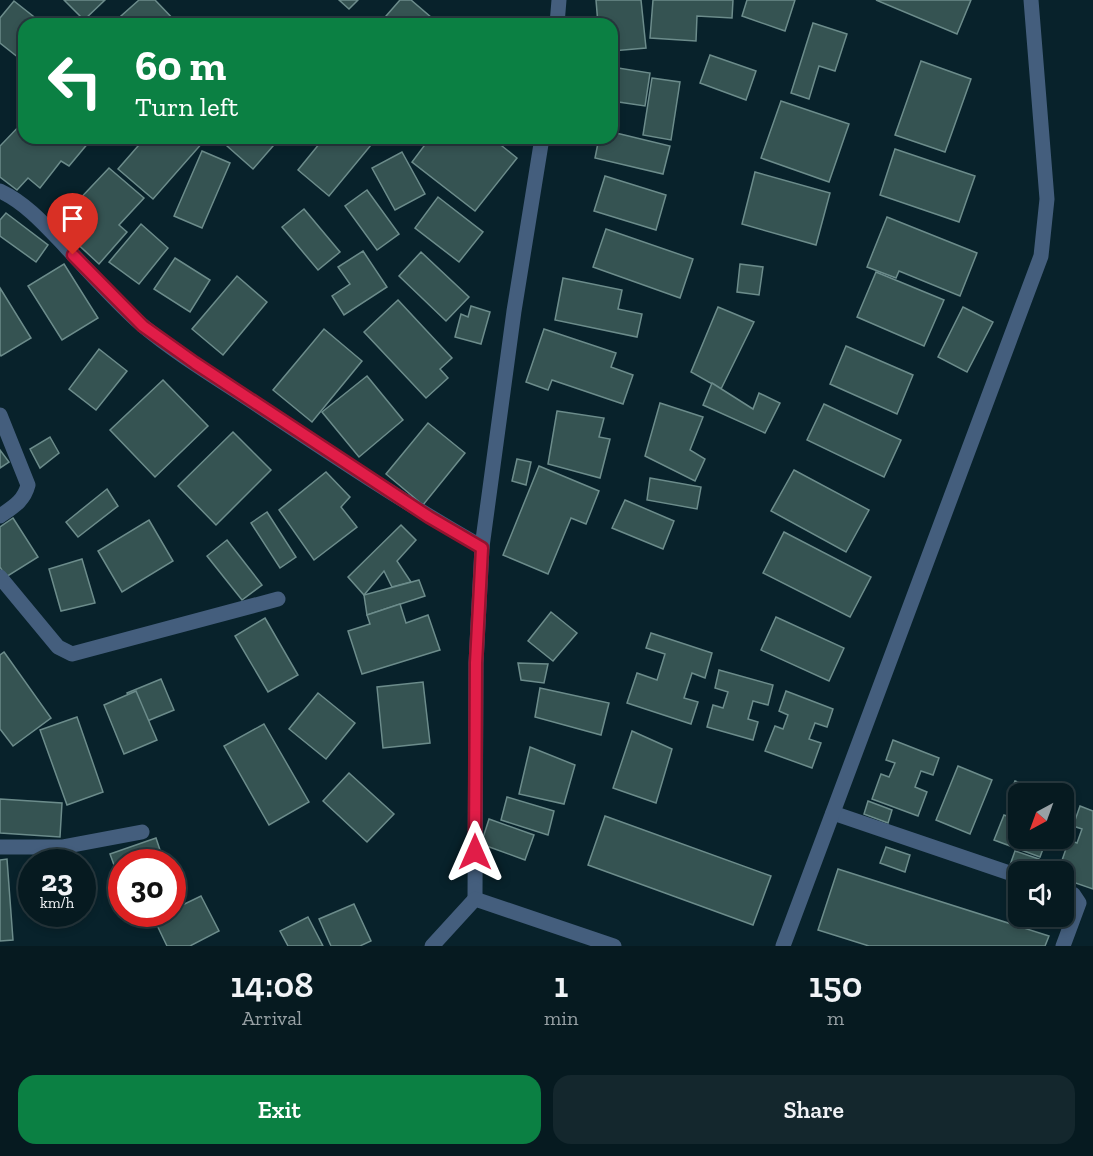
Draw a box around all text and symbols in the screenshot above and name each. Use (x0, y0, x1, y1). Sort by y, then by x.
text: 60 m (135, 40, 226, 91)
icon: left (36, 42, 114, 120)
text: Turn left (135, 91, 238, 123)
pin (47, 193, 98, 255)
icon: arrive (56, 202, 89, 235)
north arrow (1008, 783, 1074, 849)
map controls (1008, 783, 1074, 927)
position arrow (443, 820, 507, 884)
speed limit sign: 30 (108, 849, 186, 927)
button: sound (1008, 861, 1074, 927)
text: 23 (41, 863, 73, 899)
text: km/h (40, 894, 74, 912)
text: 14:08 (230, 963, 314, 1006)
text: 1 (554, 963, 568, 1006)
text: 150 (809, 963, 863, 1006)
text: Arrival (242, 1006, 302, 1030)
text: min (544, 1006, 578, 1030)
text: m (827, 1006, 844, 1030)
button: Exit (18, 1075, 541, 1144)
button: Share (553, 1075, 1075, 1144)

